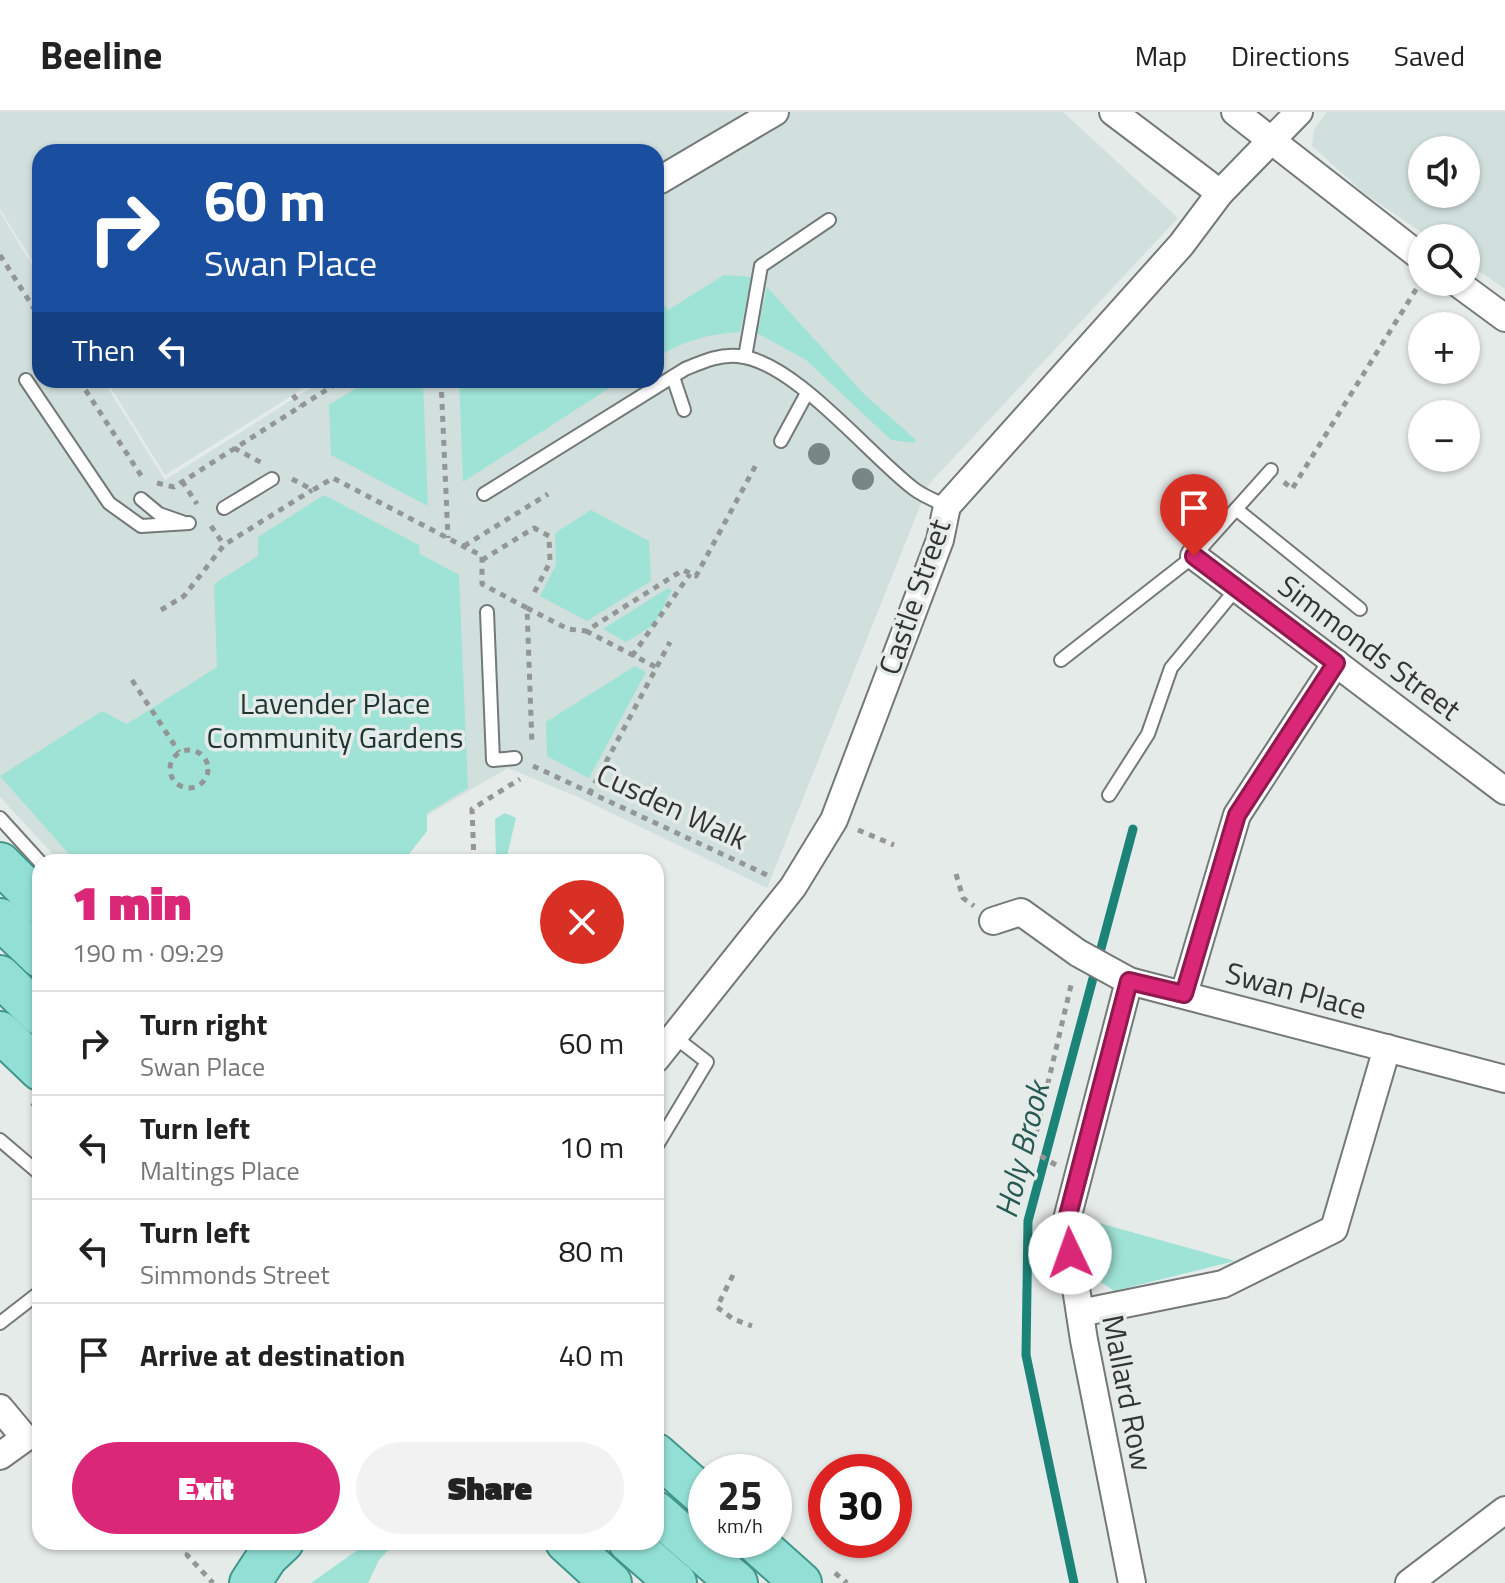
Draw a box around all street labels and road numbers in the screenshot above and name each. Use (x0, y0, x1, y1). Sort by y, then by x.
street label: Castle Street (866, 512, 962, 681)
street label: Simmonds Street (1268, 563, 1471, 732)
street label: Cusden Walk (589, 751, 756, 861)
street label: Swan Place (1221, 949, 1372, 1031)
street label: Mallard Row (1090, 1311, 1166, 1475)

